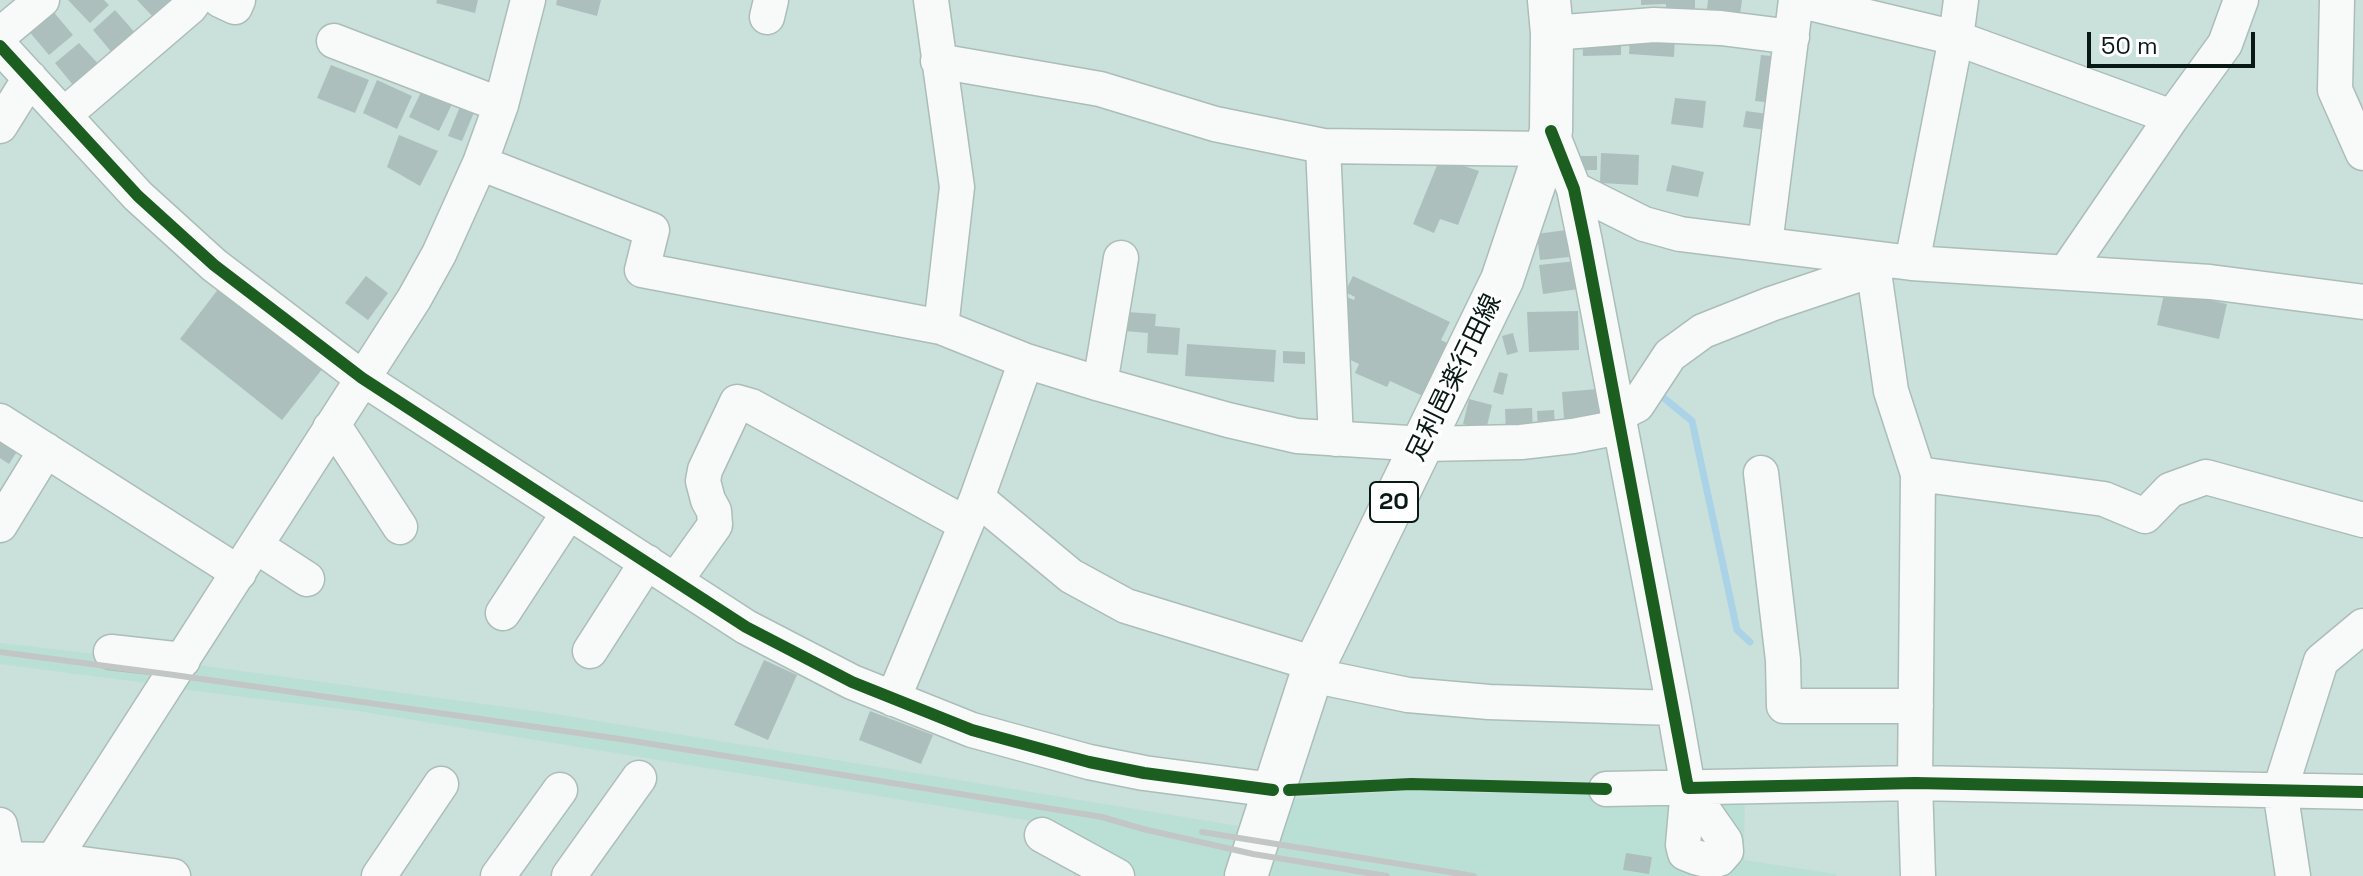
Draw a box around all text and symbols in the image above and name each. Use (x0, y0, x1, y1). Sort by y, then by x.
scale bar (2091, 16, 2259, 66)
text: 50 m (2101, 30, 2158, 61)
street label: 足利邑楽行田線 (1401, 289, 1509, 467)
road number: 20 (1370, 482, 1418, 522)

